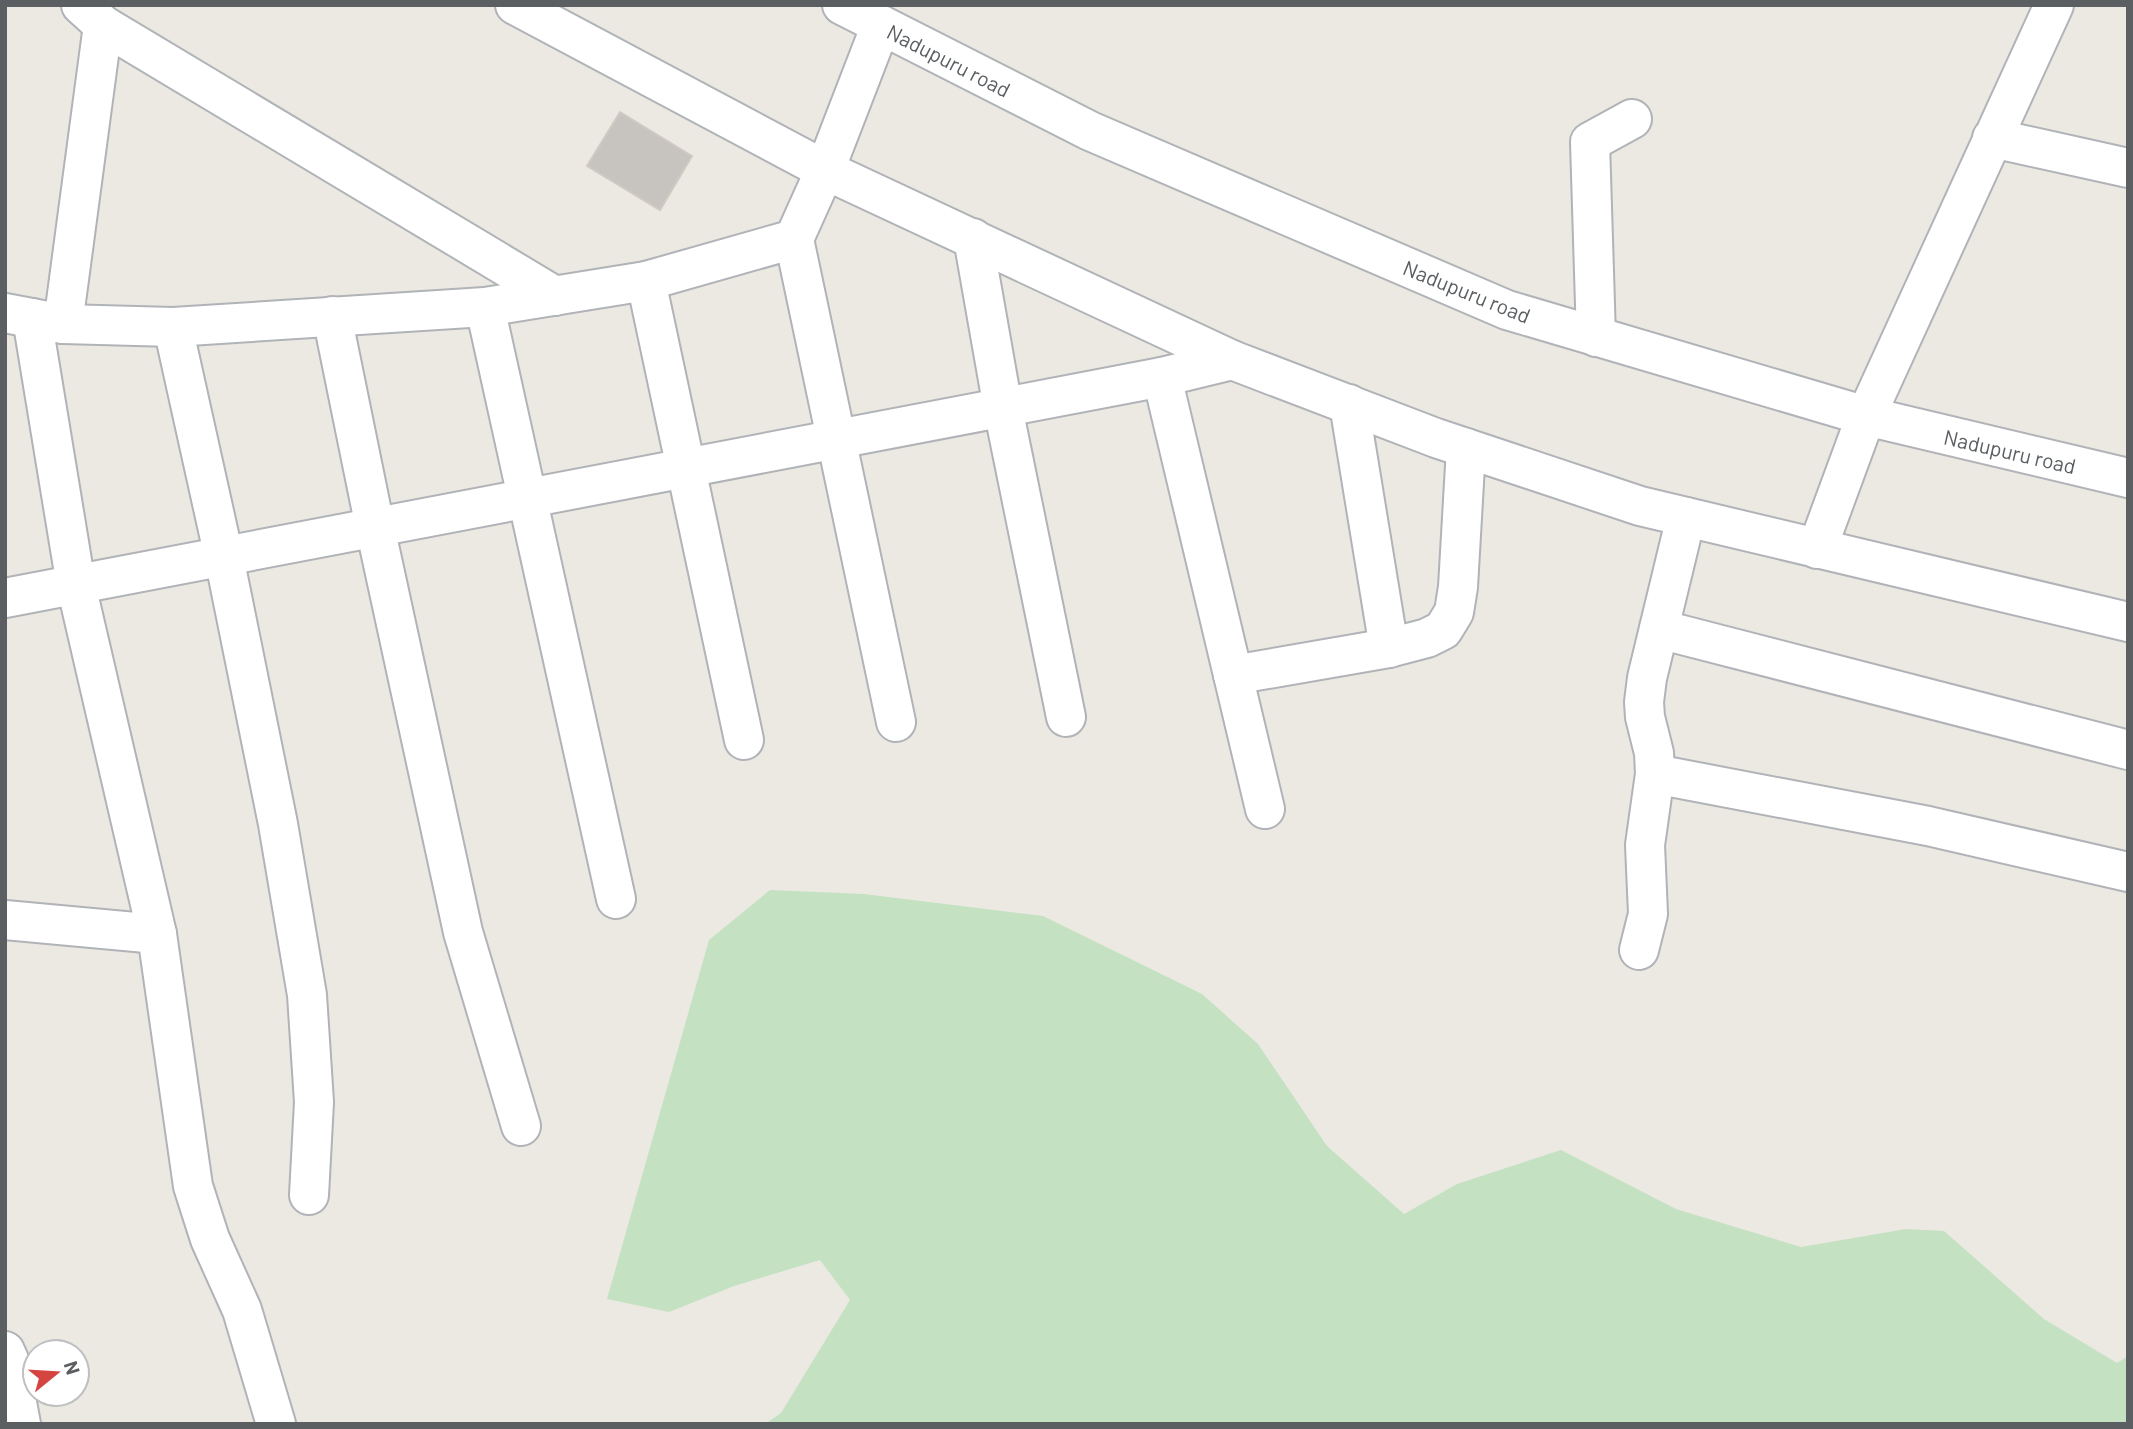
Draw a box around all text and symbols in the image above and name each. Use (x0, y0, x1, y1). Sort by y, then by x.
street label: Nadupuru road (883, 18, 1015, 102)
street label: Nadupuru road (1400, 254, 1534, 328)
street label: Nadupuru road (1942, 424, 2078, 478)
north arrow (21, 1338, 91, 1408)
text: N (60, 1358, 86, 1377)

